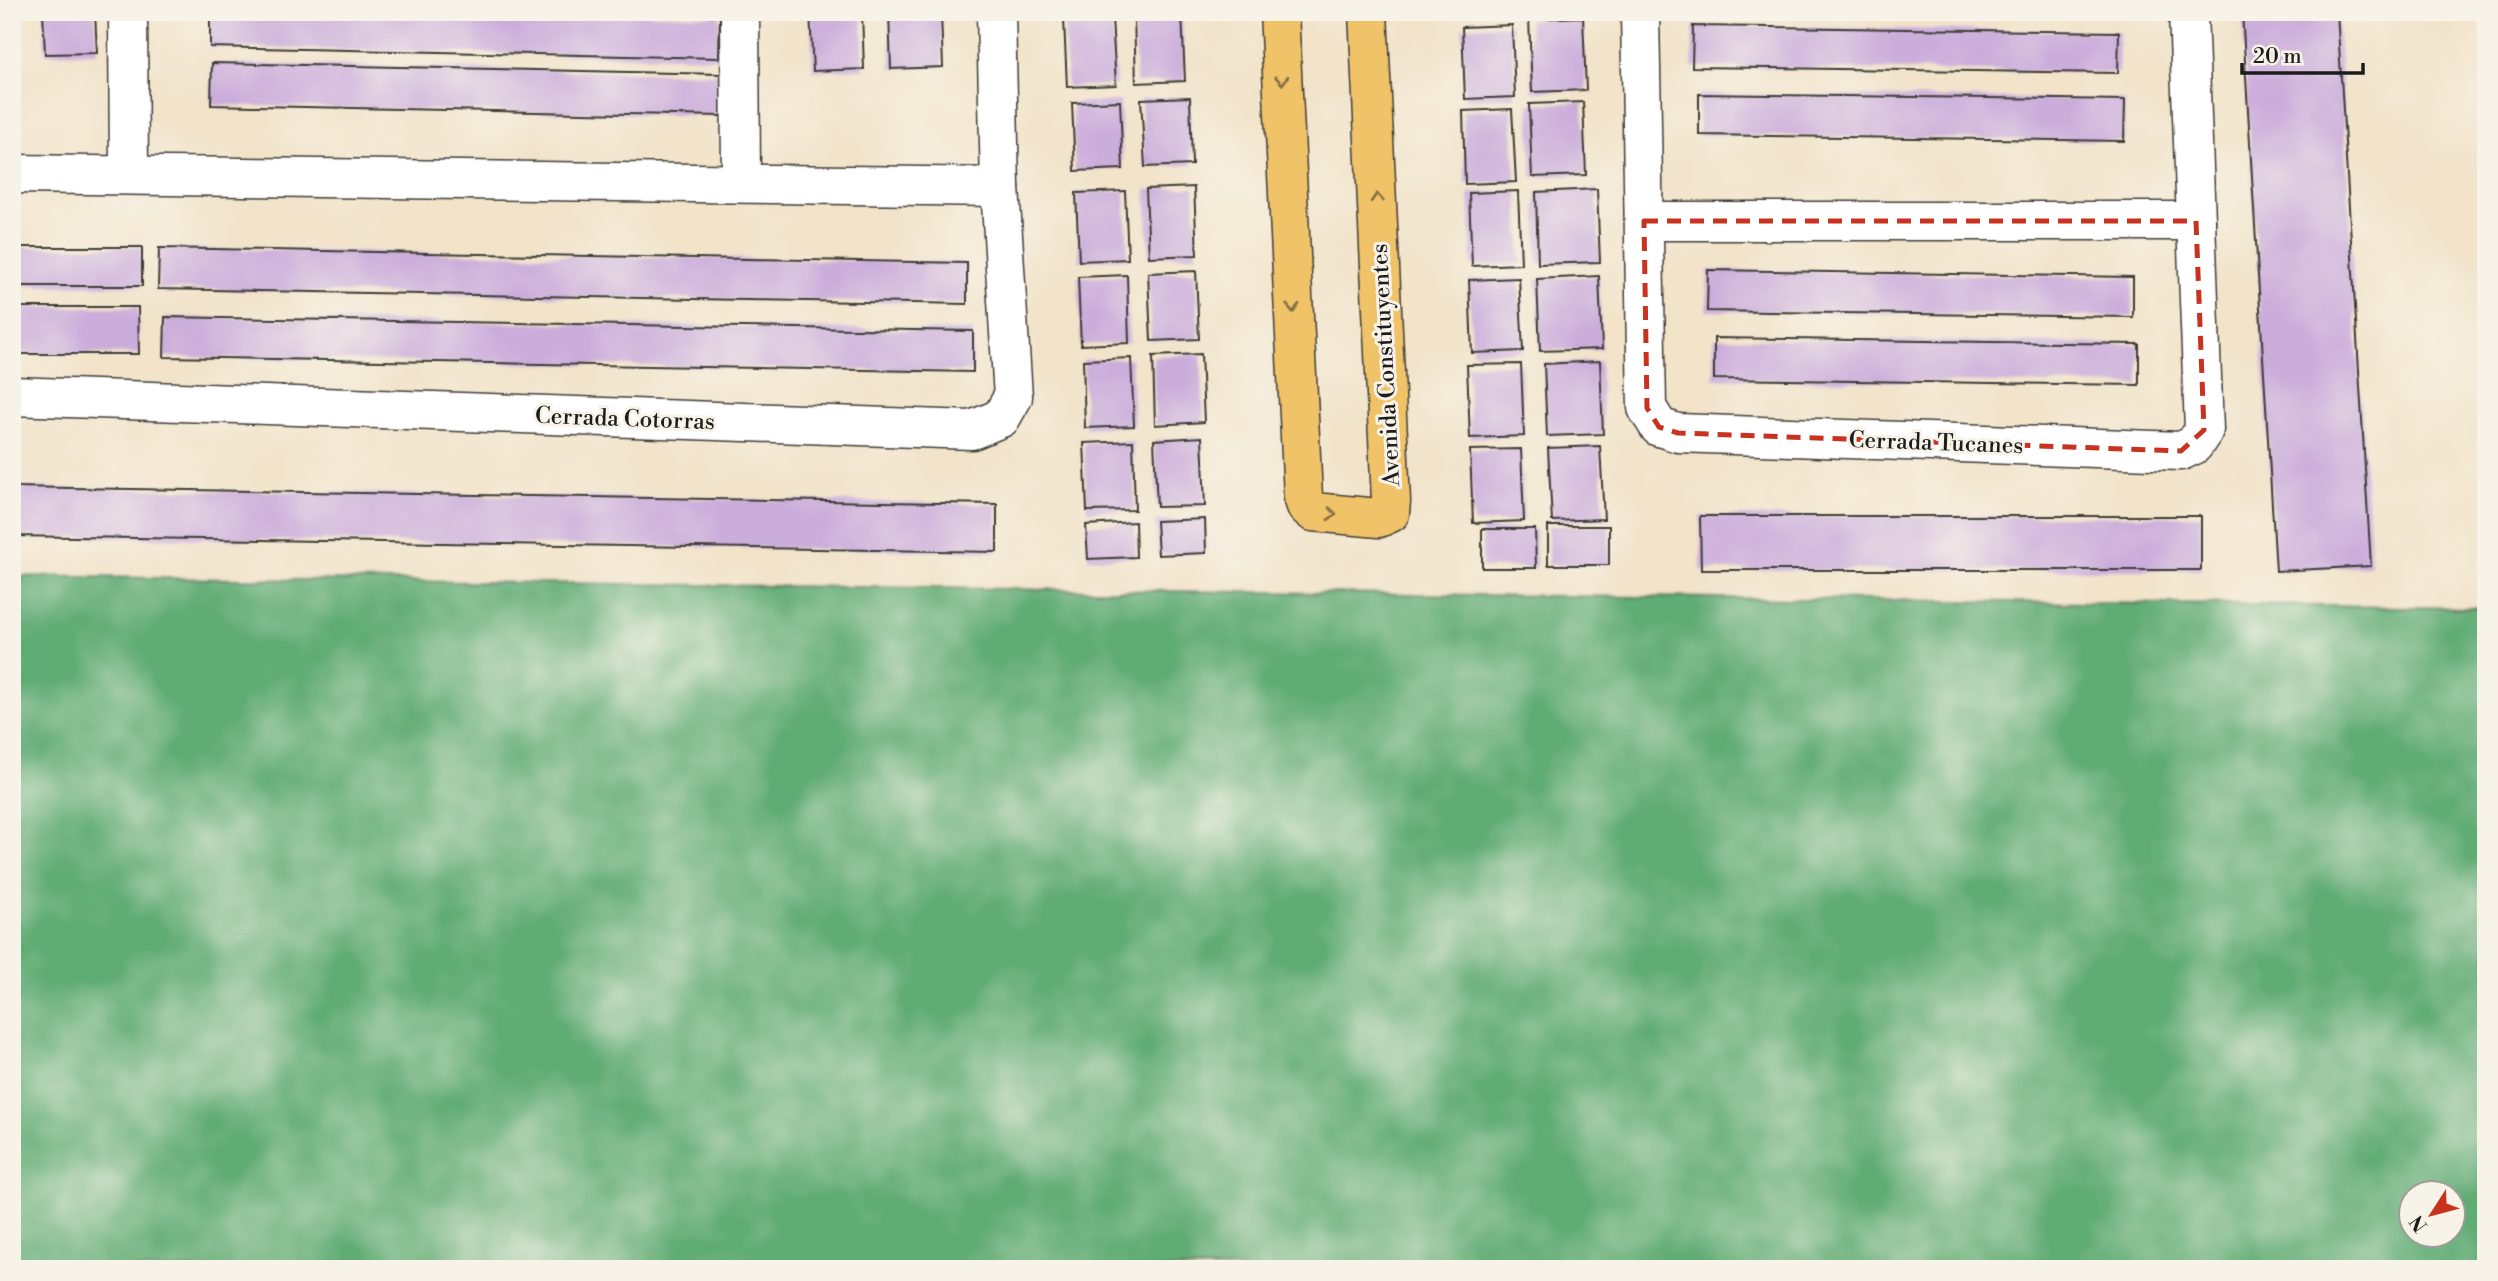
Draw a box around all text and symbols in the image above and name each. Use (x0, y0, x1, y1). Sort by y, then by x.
scale bar (2242, 32, 2363, 76)
text: 20 m (2253, 44, 2302, 70)
one-way arrow (1274, 75, 1289, 86)
one-way arrow (1370, 192, 1385, 203)
street label: Avenida Constituyentes (1366, 243, 1406, 488)
one-way arrow (1286, 302, 1301, 313)
street label: Cerrada Cotorras (535, 402, 715, 436)
street label: Cerrada Tucanes (1848, 426, 2024, 460)
one-way arrow (1327, 506, 1338, 521)
north arrow (2396, 1180, 2466, 1250)
text: N (2405, 1210, 2433, 1237)

